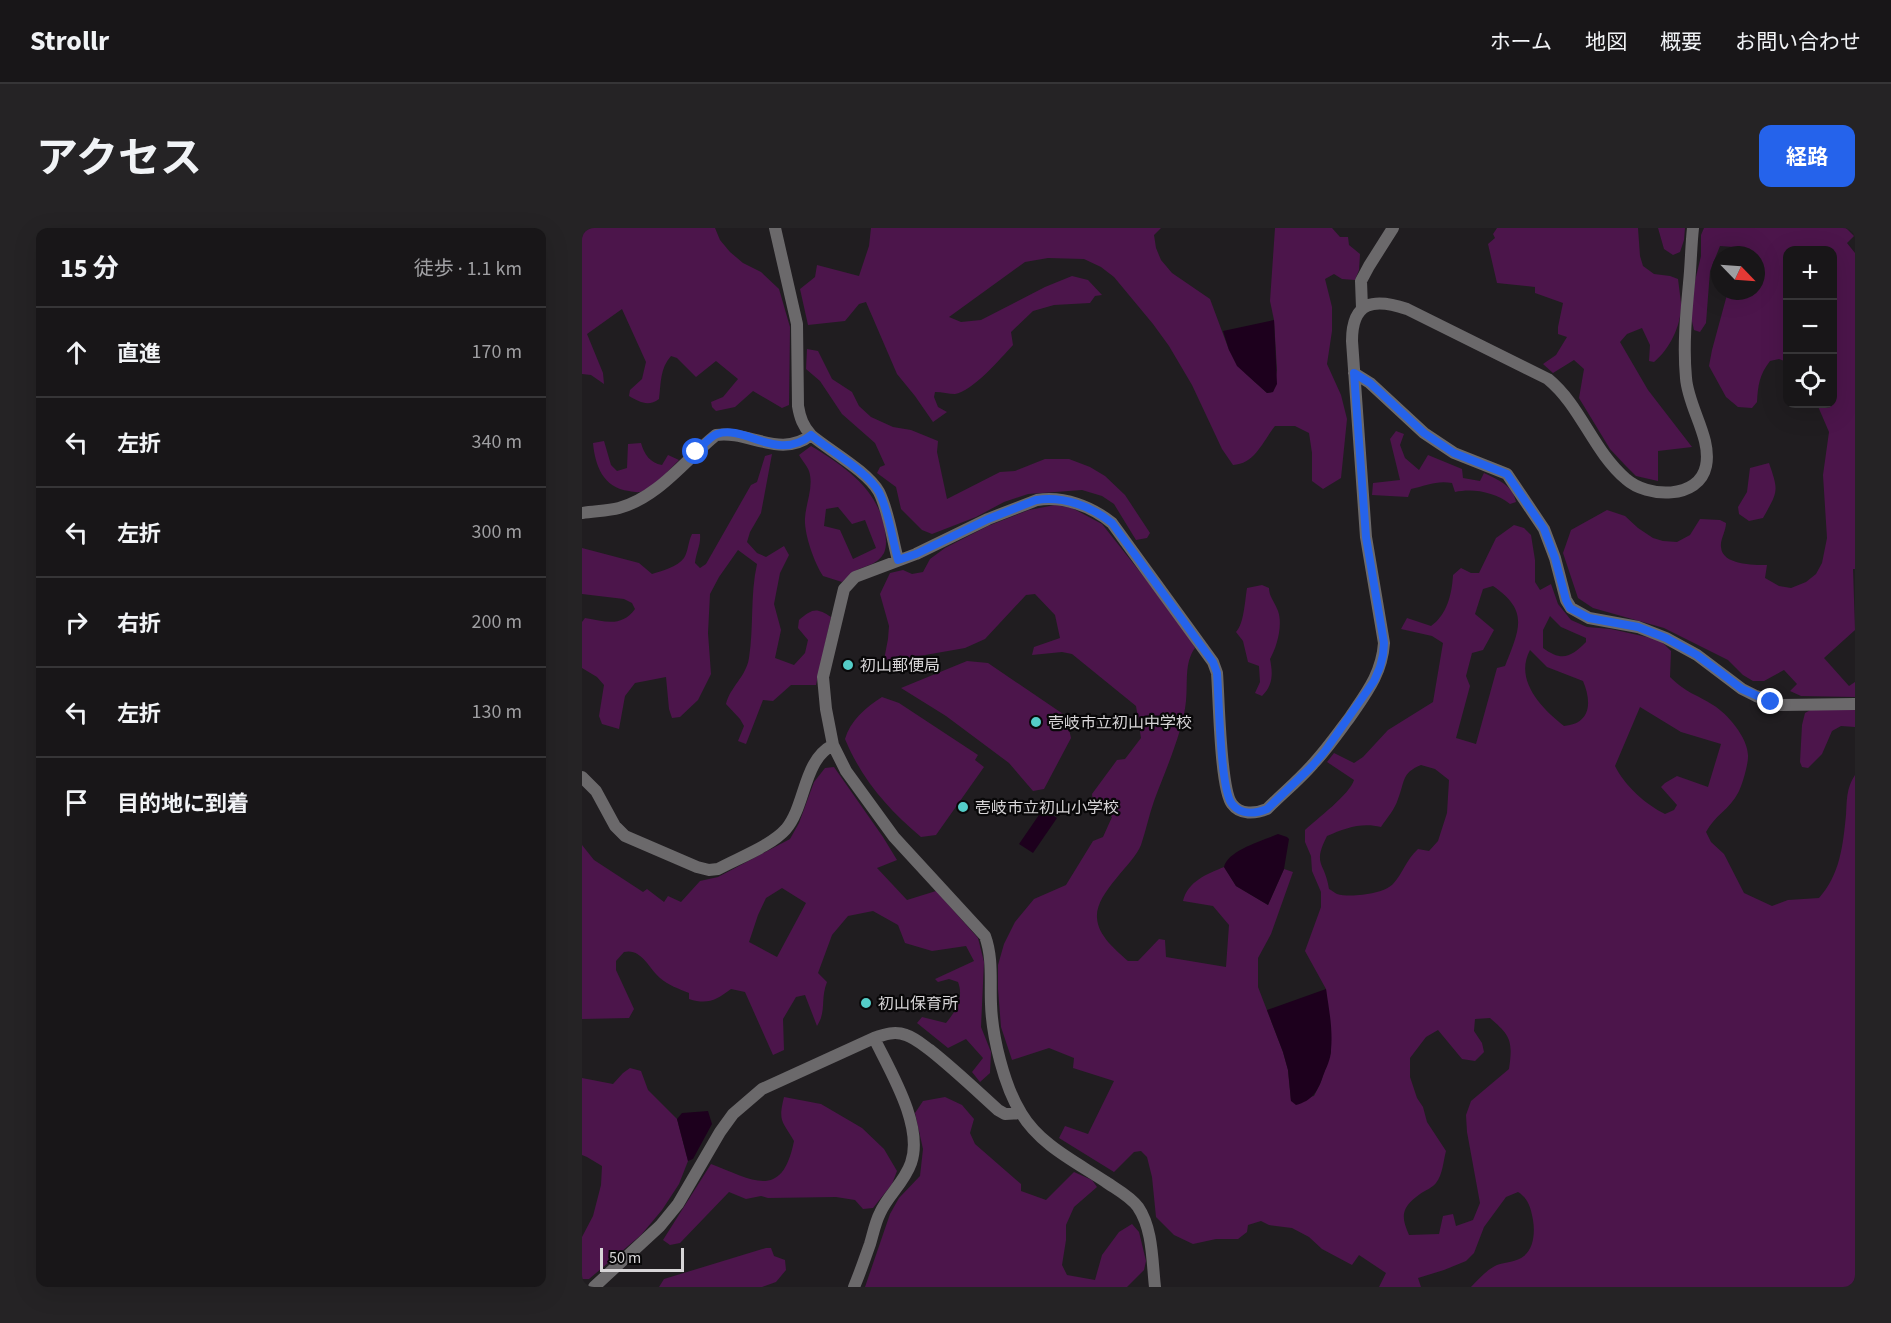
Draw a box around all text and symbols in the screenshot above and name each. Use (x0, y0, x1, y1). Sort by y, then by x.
text: Strollr (30, 21, 109, 61)
text: ホーム (1490, 27, 1552, 57)
text: 地図 (1585, 27, 1627, 57)
text: 概要 (1660, 27, 1702, 57)
text: お問い合わせ (1735, 27, 1861, 57)
button: 経路 (1759, 125, 1855, 187)
text: アクセス (36, 129, 202, 189)
north arrow (1711, 246, 1765, 300)
map controls (1783, 246, 1837, 408)
button: + (1783, 246, 1837, 300)
text: 15 分 (60, 250, 119, 287)
text: 徒歩 · 1.1 km (414, 255, 522, 283)
button: − (1783, 300, 1837, 354)
icon: ahead (60, 336, 93, 369)
text: 直進 (117, 338, 161, 370)
text: 170 m (472, 338, 522, 366)
button: locate (1783, 354, 1837, 408)
icon: left (60, 426, 93, 459)
text: 左折 (117, 428, 161, 460)
text: 340 m (472, 428, 522, 456)
route start (682, 438, 708, 464)
icon: left (60, 516, 93, 549)
text: 左折 (117, 518, 161, 550)
text: 300 m (472, 518, 522, 546)
icon: right (60, 606, 93, 639)
text: 右折 (117, 608, 161, 640)
text: 200 m (472, 608, 522, 636)
place label: 初山郵便局 (860, 655, 940, 677)
marker: 初山郵便局 (841, 658, 855, 672)
route end (1757, 688, 1783, 714)
icon: left (60, 696, 93, 729)
text: 左折 (117, 698, 161, 730)
text: 130 m (472, 698, 522, 726)
place label: 壱岐市立初山中学校 (1048, 712, 1192, 734)
marker: 壱岐市立初山中学校 (1029, 715, 1043, 729)
icon: arrive (60, 786, 93, 819)
text: 目的地に到着 (117, 788, 249, 820)
place label: 壱岐市立初山小学校 (975, 797, 1119, 819)
marker: 壱岐市立初山小学校 (956, 800, 970, 814)
place label: 初山保育所 (878, 993, 958, 1015)
marker: 初山保育所 (859, 996, 873, 1010)
scale bar (600, 1245, 684, 1272)
text: 50 m (609, 1247, 641, 1269)

